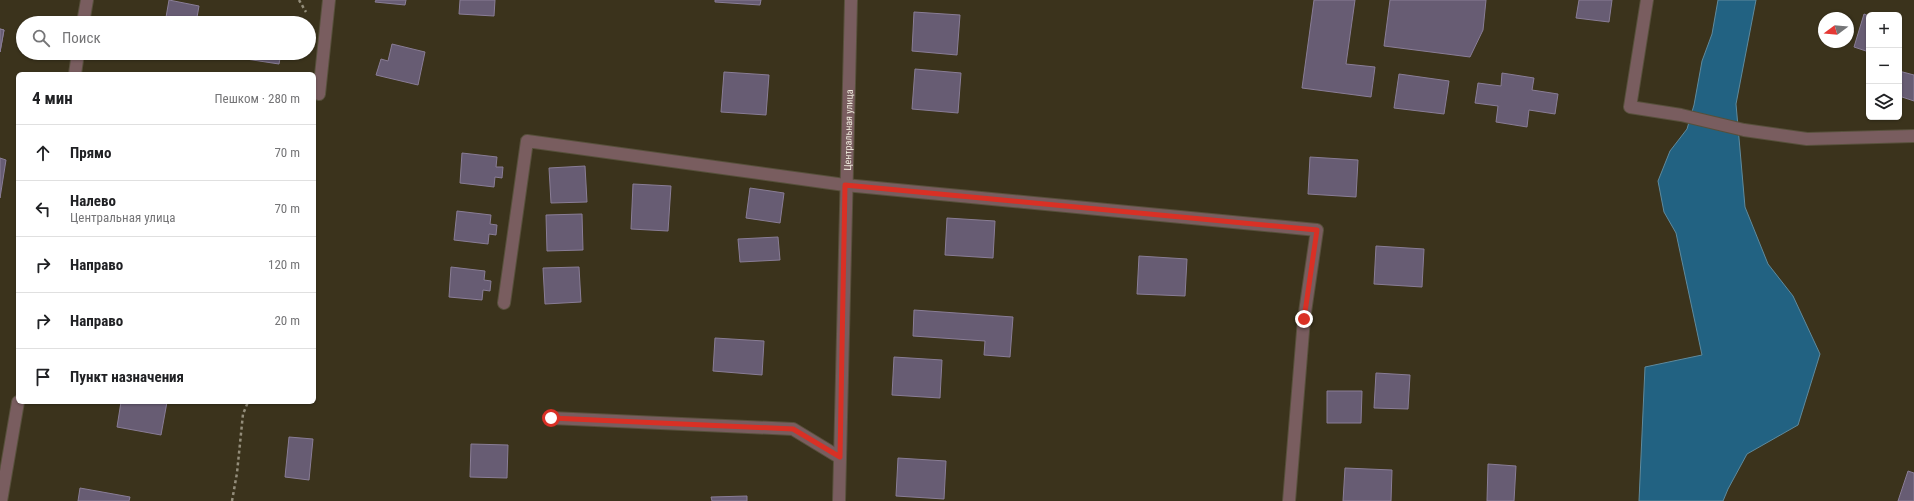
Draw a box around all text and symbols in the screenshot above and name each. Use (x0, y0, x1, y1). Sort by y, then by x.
north arrow (1818, 12, 1854, 48)
map controls (1866, 12, 1902, 120)
button: + (1866, 12, 1902, 48)
search box (16, 16, 316, 60)
icon: search (30, 27, 52, 49)
text: Поиск (62, 29, 101, 47)
button: − (1866, 48, 1902, 84)
button: layers (1866, 84, 1902, 120)
text: 4 мин (32, 88, 73, 108)
street label: Центральная улица (841, 89, 854, 171)
text: Пешком · 280 m (214, 91, 300, 106)
icon: ahead (32, 142, 54, 164)
text: Прямо (70, 144, 111, 162)
text: 70 m (274, 145, 300, 160)
text: Налево (70, 192, 116, 210)
icon: left (32, 198, 54, 220)
text: 70 m (274, 201, 300, 216)
text: Центральная улица (70, 210, 176, 225)
icon: right (32, 254, 54, 276)
text: Направо (70, 256, 123, 274)
text: 120 m (268, 257, 300, 272)
icon: right (32, 310, 54, 332)
route end (1295, 310, 1313, 328)
text: Направо (70, 312, 123, 330)
text: 20 m (274, 313, 300, 328)
icon: arrive (32, 366, 54, 388)
text: Пункт назначения (70, 368, 184, 386)
route start (542, 409, 560, 427)

